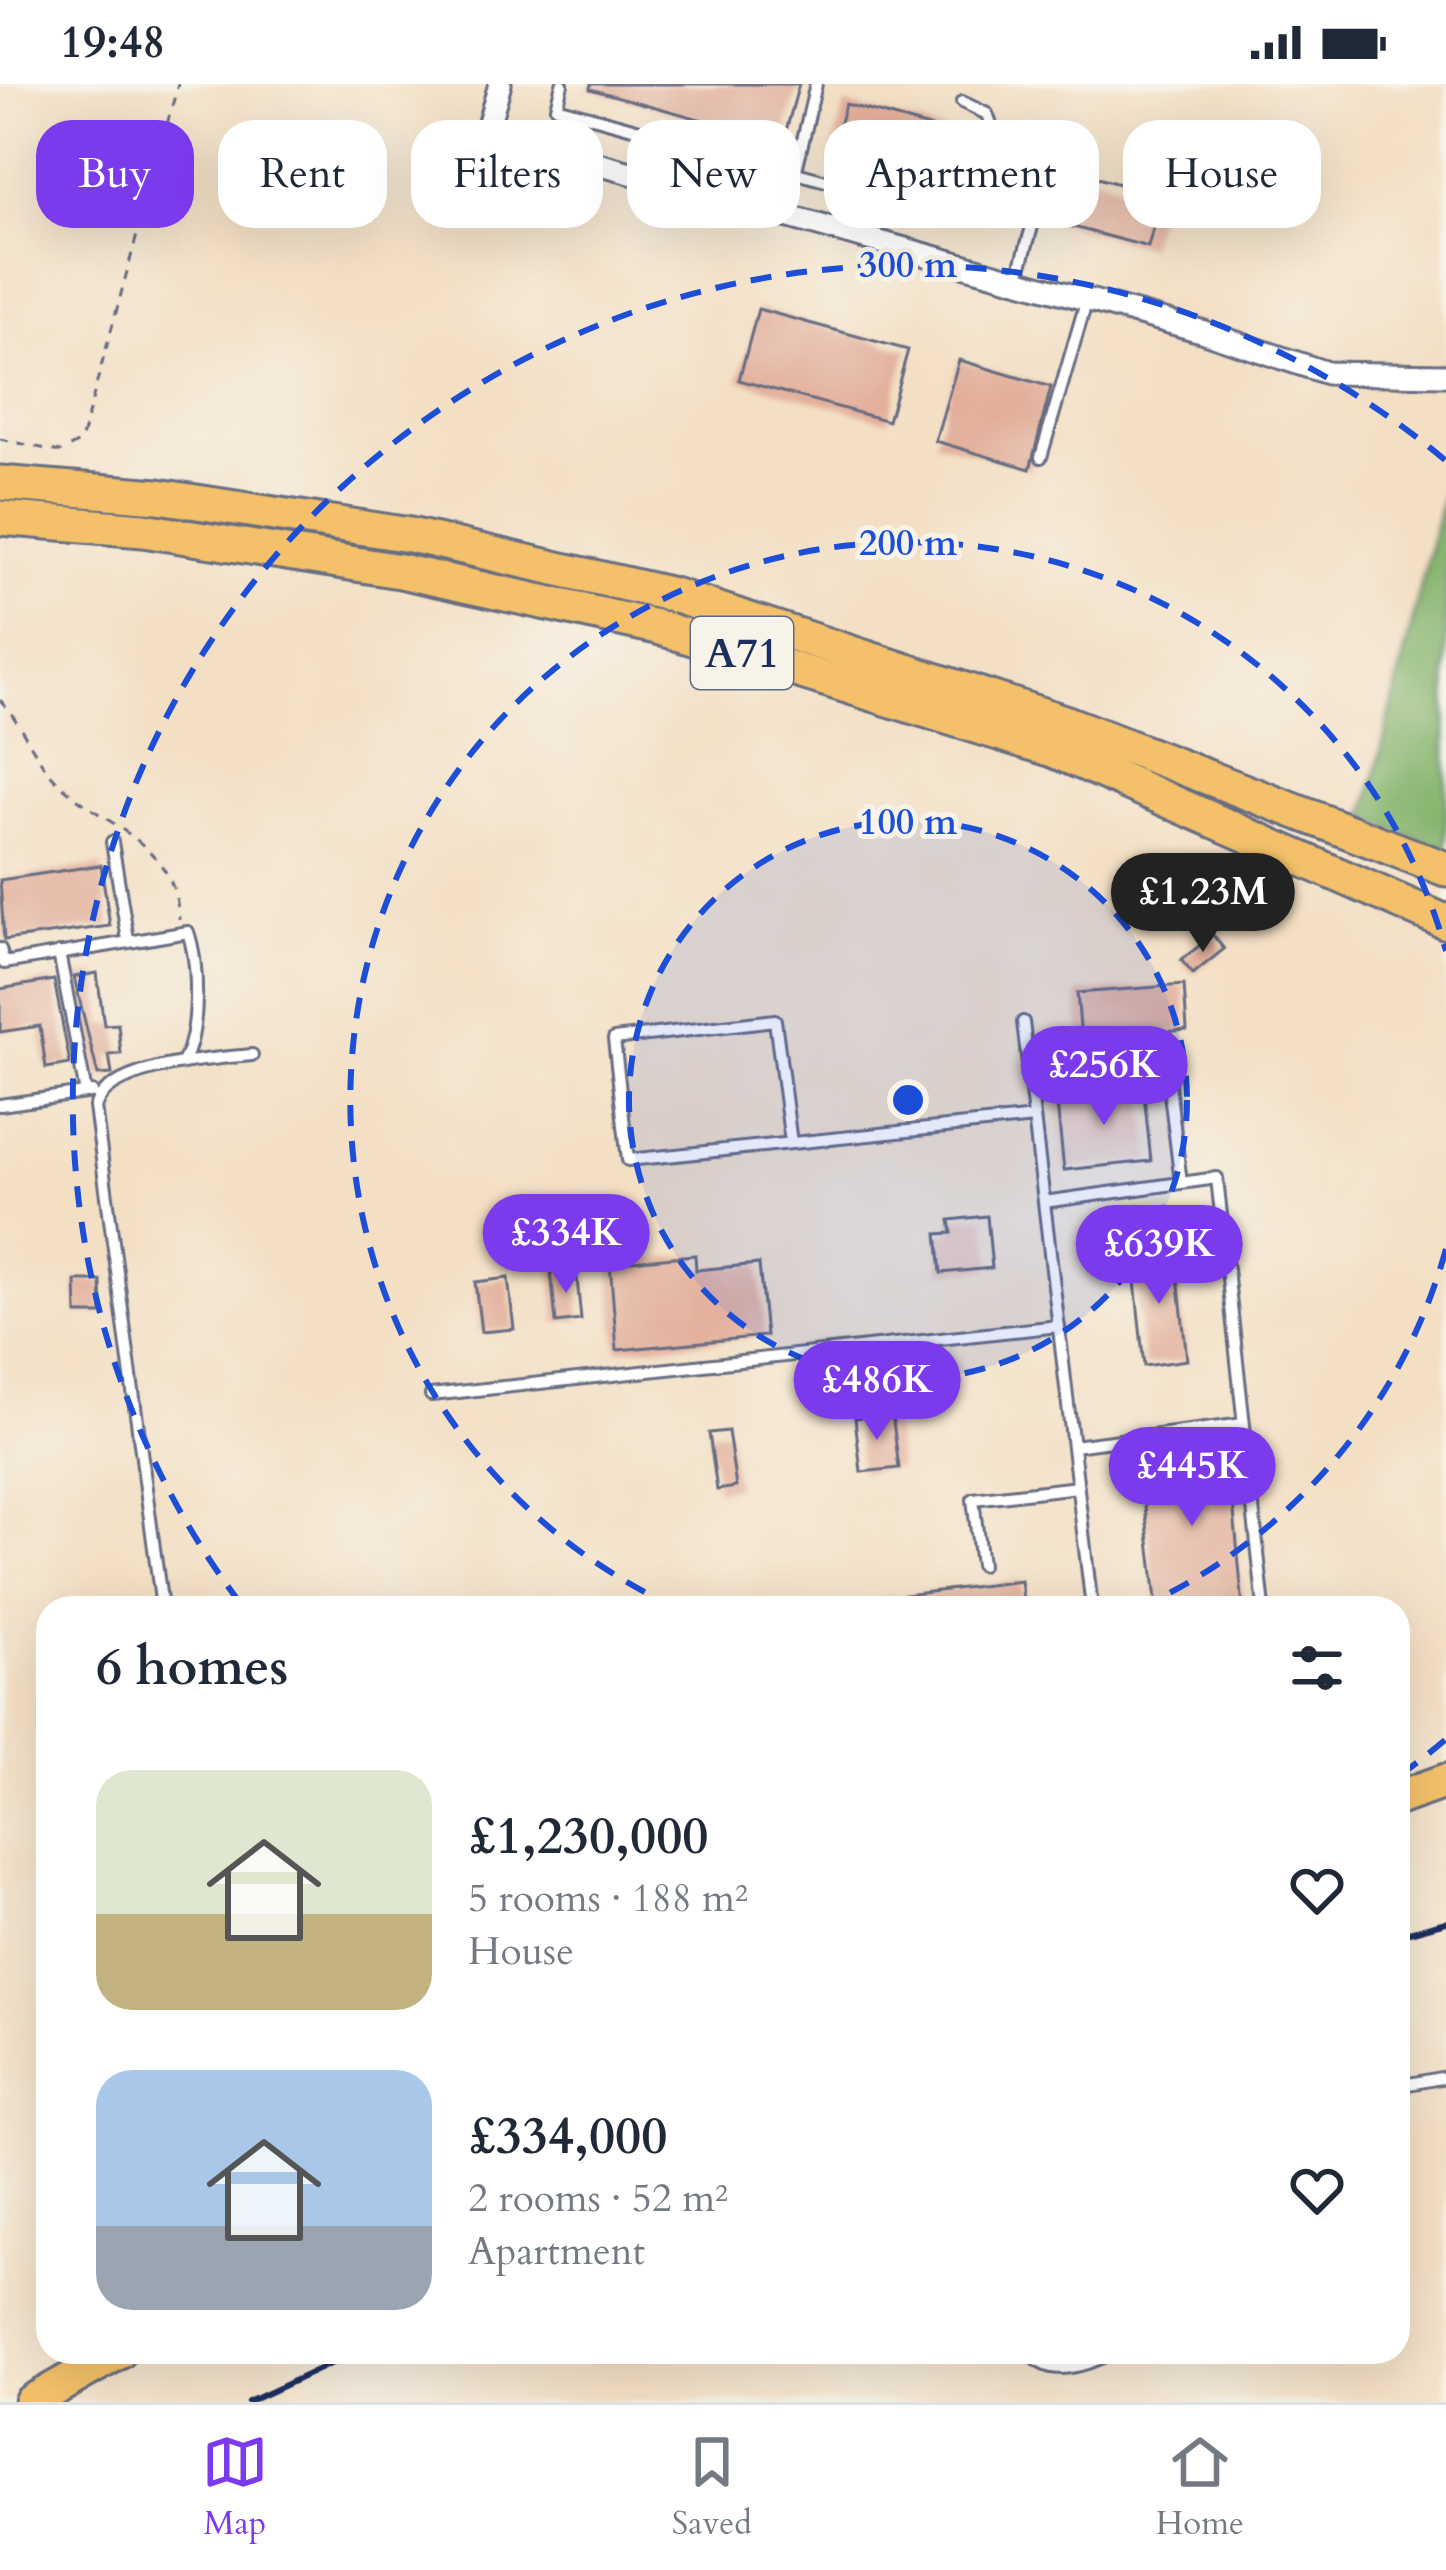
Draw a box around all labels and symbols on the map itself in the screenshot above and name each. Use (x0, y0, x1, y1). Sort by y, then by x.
text: 300 m (859, 241, 958, 290)
text: 200 m (859, 519, 958, 568)
road number: A71 (691, 617, 793, 689)
text: 100 m (859, 798, 958, 847)
pin: £1.23M (1105, 853, 1301, 955)
pin: £256K (1020, 1026, 1188, 1128)
centre of rings (887, 1079, 929, 1121)
pin: £334K (482, 1194, 650, 1296)
pin: £639K (1075, 1205, 1243, 1307)
pin: £486K (793, 1341, 961, 1443)
pin: £445K (1108, 1427, 1276, 1529)

